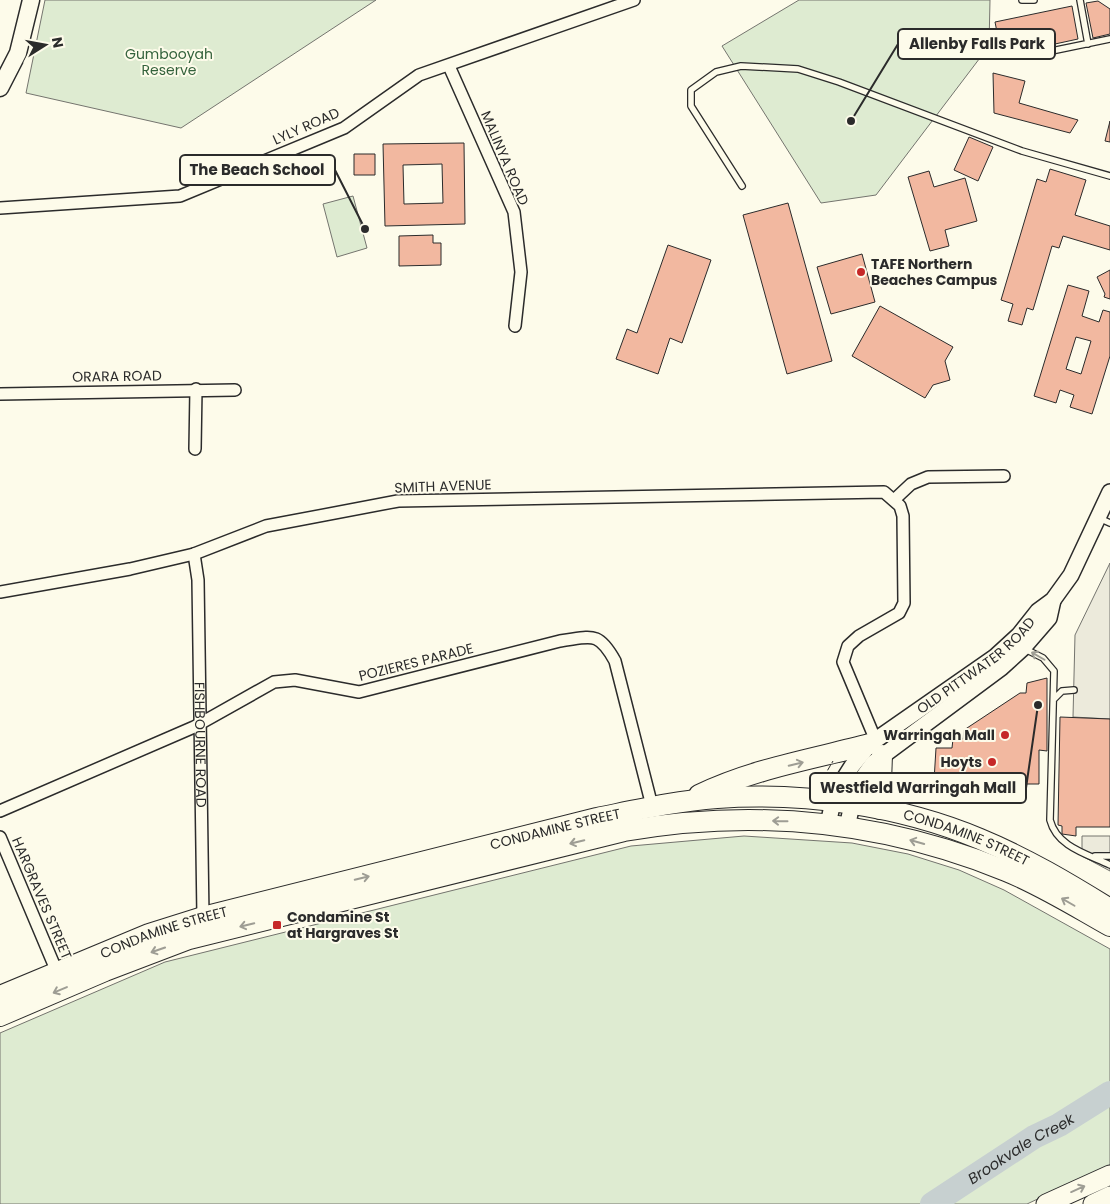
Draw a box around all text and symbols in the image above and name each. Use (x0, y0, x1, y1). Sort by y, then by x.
north arrow (20, 20, 70, 70)
callout: Allenby Falls Park (898, 29, 1055, 59)
text: Allenby Falls Park (909, 33, 1046, 54)
text: N (47, 35, 69, 50)
park label: Gumbooyah Reserve (125, 44, 213, 80)
street label: LYLY ROAD (269, 102, 343, 150)
street label: MALINYA ROAD (476, 108, 534, 208)
callout: The Beach School (180, 155, 335, 185)
text: The Beach School (189, 159, 325, 180)
place label: TAFE Northern Beaches Campus (871, 254, 998, 290)
marker: TAFE Northern Beaches Campus (855, 266, 867, 278)
street label: ORARA ROAD (72, 365, 162, 387)
street label: SMITH AVENUE (394, 474, 492, 498)
street label: OLD PITTWATER ROAD (913, 613, 1040, 719)
street label: POZIERES PARADE (357, 638, 475, 686)
one-way arrow (1030, 651, 1045, 661)
street label: FISHBOURNE ROAD (190, 682, 211, 808)
place label: Warringah Mall (883, 725, 995, 745)
marker: Warringah Mall (999, 729, 1011, 741)
place label: Hoyts (941, 752, 982, 772)
marker: Hoyts (986, 756, 998, 768)
one-way arrow (787, 759, 803, 768)
callout: Westfield Warringah Mall (810, 773, 1026, 803)
text: Westfield Warringah Mall (820, 777, 1016, 798)
street label: CONDAMINE STREET (488, 803, 623, 855)
street label: CONDAMINE STREET (901, 804, 1033, 871)
one-way arrow (772, 816, 788, 825)
street label: HARGRAVES STREET (7, 834, 77, 963)
one-way arrow (910, 836, 926, 846)
one-way arrow (569, 838, 585, 847)
one-way arrow (354, 872, 370, 882)
one-way arrow (1060, 897, 1075, 907)
street label: CONDAMINE STREET (97, 901, 230, 963)
place label: Condamine St at Hargraves St (287, 907, 399, 943)
marker: Condamine St at Hargraves St (271, 919, 283, 931)
one-way arrow (239, 921, 255, 930)
one-way arrow (151, 946, 166, 955)
one-way arrow (53, 985, 68, 995)
water label: Brookvale Creek (963, 1107, 1079, 1188)
one-way arrow (1070, 1184, 1085, 1194)

